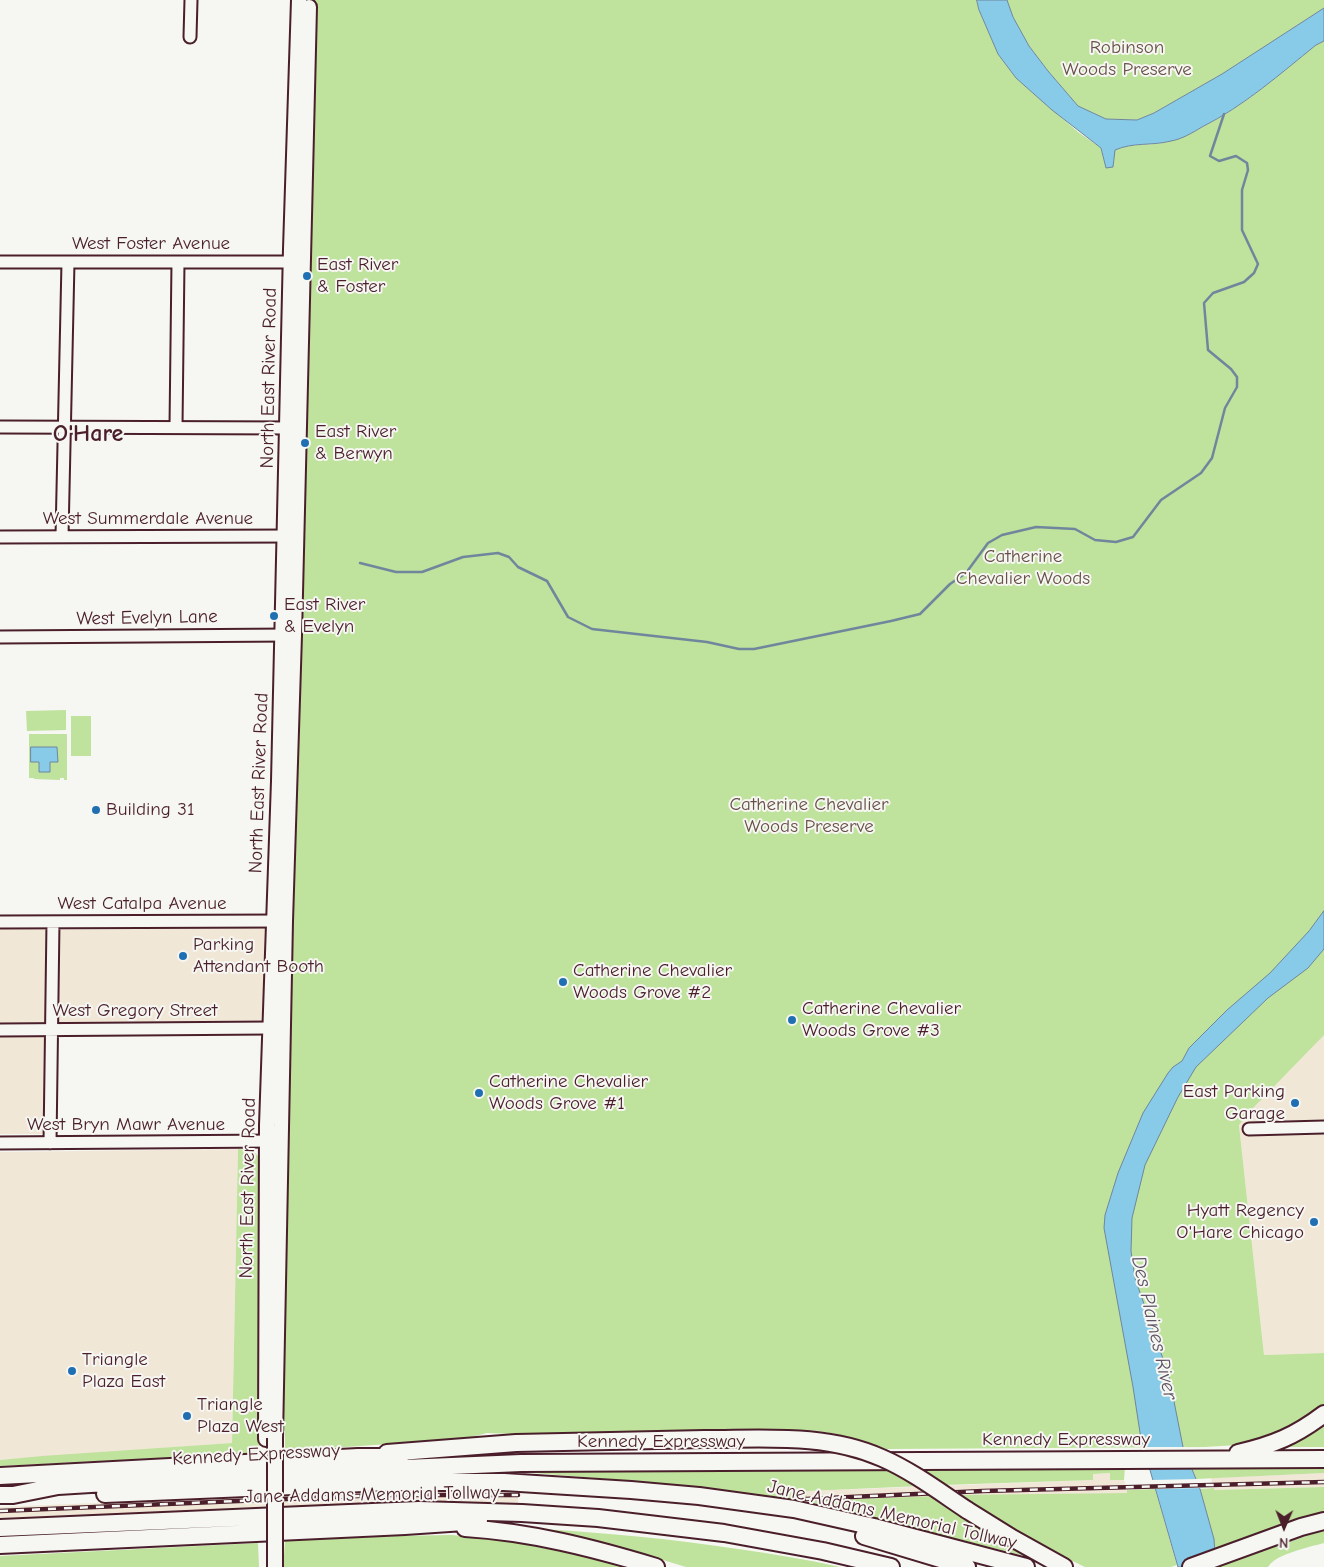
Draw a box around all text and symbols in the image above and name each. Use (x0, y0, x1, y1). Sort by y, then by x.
park label: Robinson Woods Preserve (1062, 37, 1192, 81)
street label: West Foster Avenue (72, 233, 230, 255)
place label: East River & Foster (317, 254, 398, 298)
marker: East River & Foster (301, 270, 313, 282)
street label: North East River Road (256, 287, 282, 469)
district label: O'Hare (53, 420, 123, 448)
place label: East River & Berwyn (315, 421, 396, 465)
marker: East River & Berwyn (299, 437, 311, 449)
street label: West Summerdale Avenue (43, 508, 253, 530)
park label: Catherine Chevalier Woods (956, 546, 1090, 590)
place label: East River & Evelyn (284, 594, 365, 638)
street label: West Evelyn Lane (76, 605, 218, 631)
marker: East River & Evelyn (268, 610, 280, 622)
street label: North East River Road (244, 692, 274, 874)
park label: Catherine Chevalier Woods Preserve (729, 794, 889, 838)
place label: Building 31 (106, 799, 194, 821)
marker: Building 31 (90, 804, 102, 816)
street label: West Catalpa Avenue (58, 893, 226, 915)
place label: Parking Attendant Booth (193, 934, 324, 978)
marker: Parking Attendant Booth (177, 950, 189, 962)
place label: Catherine Chevalier Woods Grove #2 (573, 960, 732, 1004)
marker: Catherine Chevalier Woods Grove #2 (557, 976, 569, 988)
place label: Catherine Chevalier Woods Grove #3 (802, 998, 961, 1042)
street label: West Gregory Street (53, 1000, 217, 1022)
marker: Catherine Chevalier Woods Grove #3 (786, 1014, 798, 1026)
place label: Catherine Chevalier Woods Grove #1 (489, 1071, 648, 1115)
place label: East Parking Garage (1183, 1081, 1285, 1125)
marker: Catherine Chevalier Woods Grove #1 (473, 1087, 485, 1099)
street label: North East River Road (235, 1097, 261, 1279)
marker: East Parking Garage (1289, 1097, 1301, 1109)
street label: West Bryn Mawr Avenue (27, 1114, 225, 1136)
place label: Hyatt Regency O'Hare Chicago (1176, 1200, 1304, 1244)
marker: Hyatt Regency O'Hare Chicago (1308, 1216, 1320, 1228)
water label: Des Plaines River (1126, 1254, 1182, 1402)
place label: Triangle Plaza East (82, 1349, 165, 1393)
marker: Triangle Plaza East (66, 1365, 78, 1377)
place label: Triangle Plaza West (197, 1394, 284, 1438)
marker: Triangle Plaza West (181, 1410, 193, 1422)
street label: Kennedy Expressway (982, 1429, 1150, 1451)
street label: Kennedy Expressway (577, 1431, 745, 1453)
street label: Kennedy Expressway (172, 1439, 340, 1471)
street label: Jane Addams Memorial Tollway (765, 1475, 1019, 1555)
street label: Jane Addams Memorial Tollway (244, 1481, 500, 1509)
north arrow (1259, 1502, 1309, 1552)
text: N (1279, 1534, 1288, 1551)

